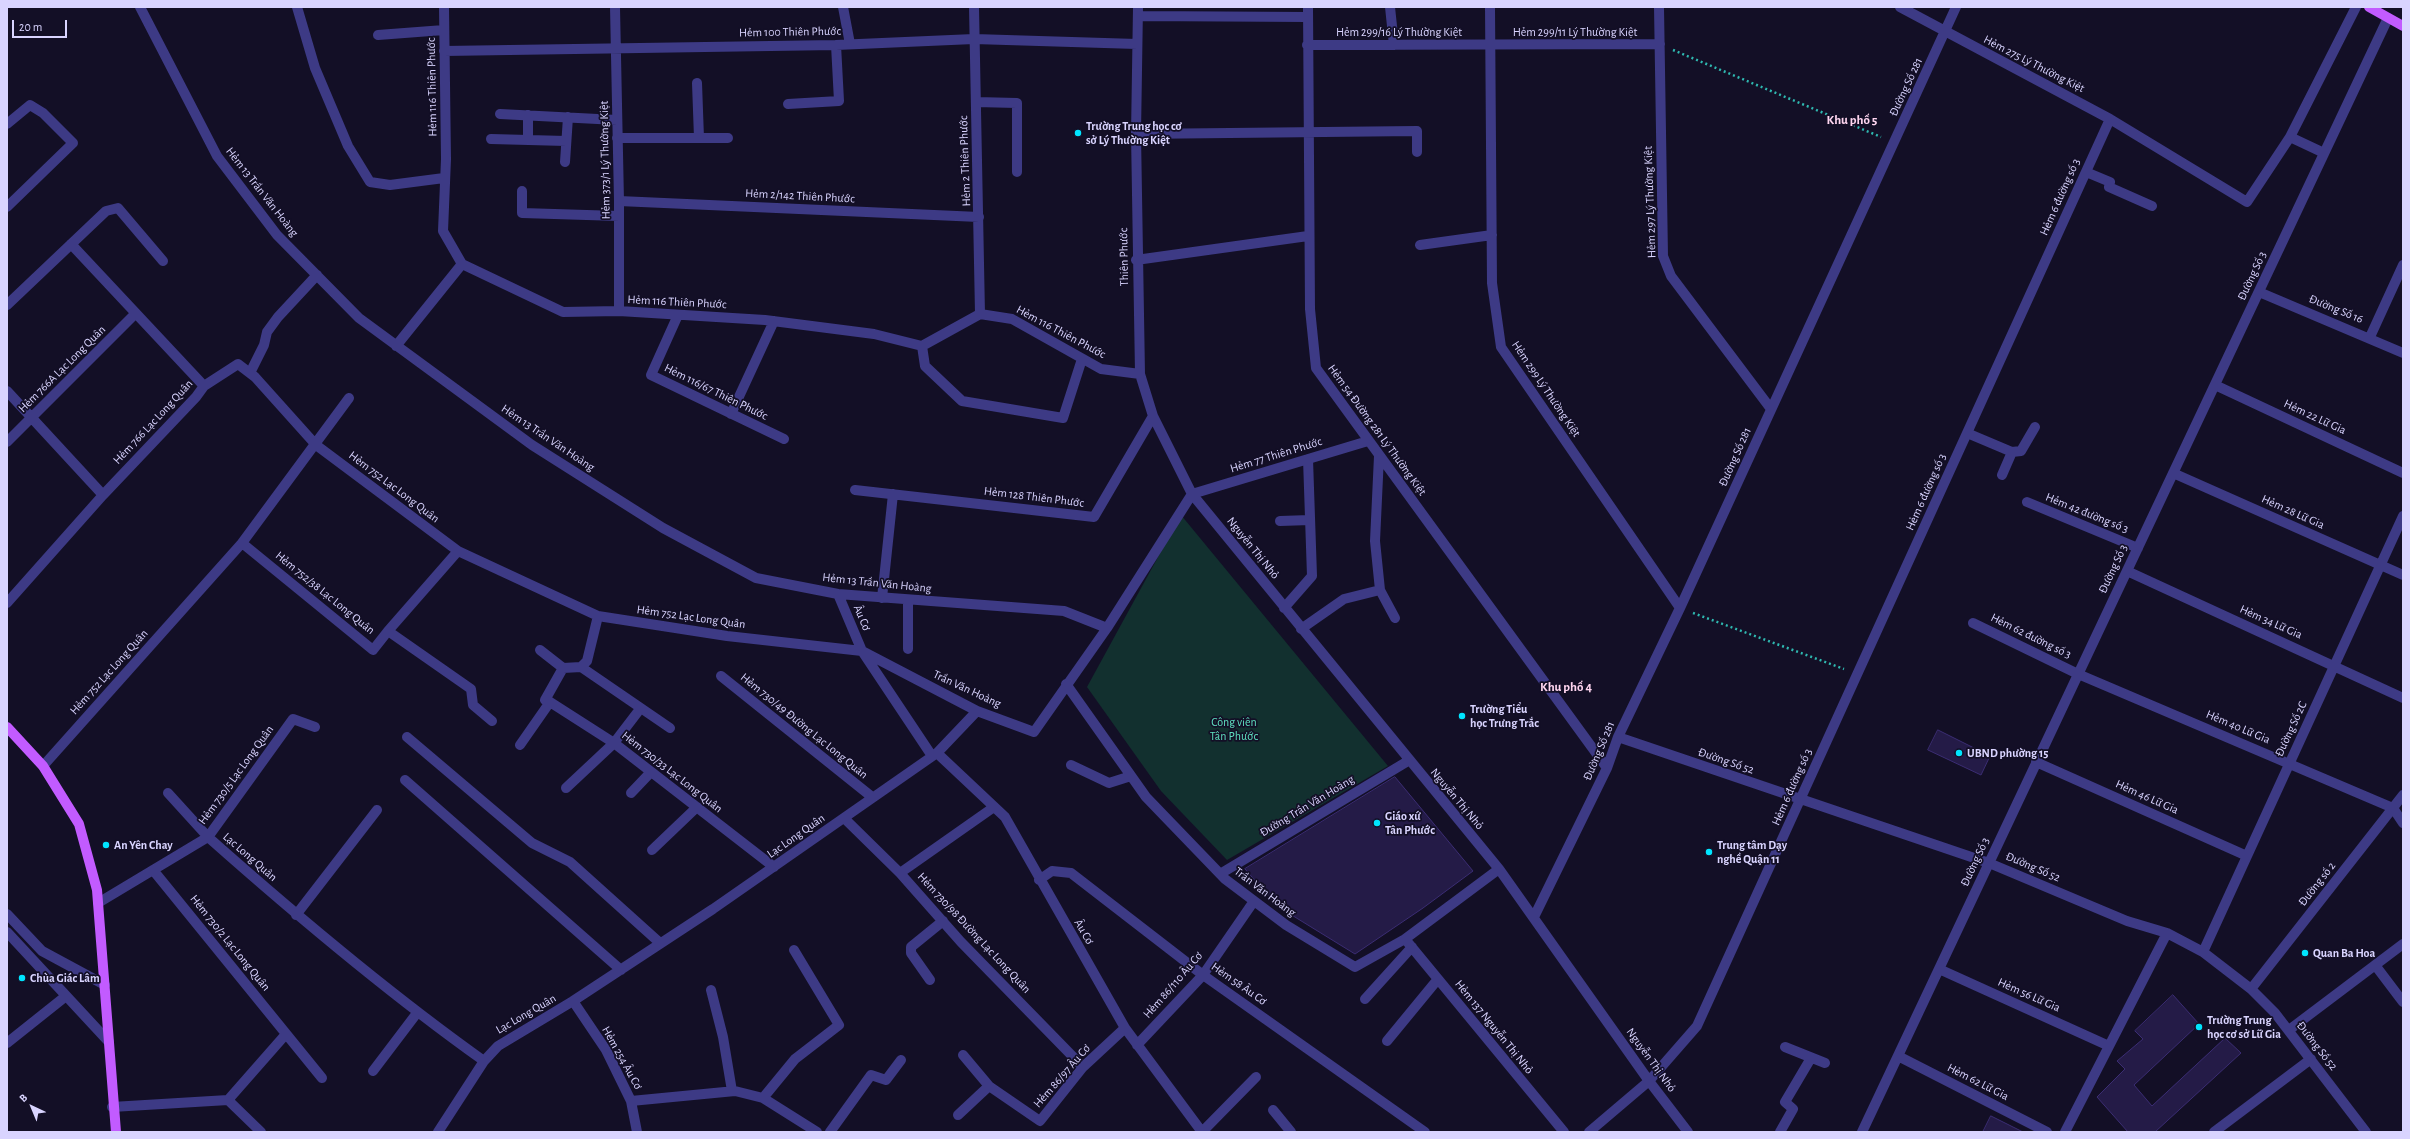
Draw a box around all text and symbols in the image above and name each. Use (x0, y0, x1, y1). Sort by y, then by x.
scale bar (14, 12, 69, 38)
text: 20 m (19, 21, 42, 33)
street label: Hẻm 100 Thiên Phước (739, 24, 841, 40)
street label: Hẻm 299/16 Lý Thường Kiệt (1336, 25, 1462, 39)
street label: Hẻm 299/11 Lý Thường Kiệt (1513, 25, 1637, 39)
street label: Hẻm 275 Lý Thường Kiệt (1981, 32, 2087, 96)
street label: Hẻm 116 Thiên Phước (424, 37, 440, 137)
street label: Đường Số 281 (1886, 55, 1926, 119)
street label: Hẻm 373/1 Lý Thường Kiệt (597, 101, 613, 219)
district label: Khu phố 5 (1827, 112, 1877, 128)
street label: Hẻm 2 Thiên Phước (956, 115, 974, 207)
place label: Trường Trung học cơ sở Lý Thường Kiệt (1086, 119, 1182, 147)
marker: Trường Trung học cơ sở Lý Thường Kiệt (1073, 128, 1083, 138)
street label: Hẻm 13 Trần Văn Hoàng (223, 144, 301, 240)
street label: Hẻm 297 Lý Thường Kiệt (1641, 146, 1659, 258)
street label: Hẻm 6 đường số 3 (2037, 156, 2083, 238)
street label: Hẻm 2/142 Thiên Phước (745, 186, 855, 206)
street label: Thiên Phước (1116, 228, 1132, 286)
street label: Đường Số 3 (2234, 249, 2270, 303)
street label: Hẻm 116 Thiên Phước (627, 292, 727, 312)
street label: Đường Số 16 (2307, 292, 2365, 326)
street label: Hẻm 116 Thiên Phước (1014, 302, 1108, 362)
street label: Hẻm 766A Lạc Long Quân (15, 322, 109, 416)
street label: Hẻm 299 Lý Thường Kiệt (1508, 338, 1584, 440)
street label: Hẻm 116/67 Thiên Phước (662, 361, 770, 423)
street label: Hẻm 54 Đường 281 Lý Thường Kiệt (1325, 362, 1429, 498)
street label: Hẻm 766 Lạc Long Quân (110, 377, 196, 467)
street label: Hẻm 22 Lữ Gia (2282, 396, 2348, 438)
street label: Hẻm 13 Trần Văn Hoàng (499, 401, 597, 475)
street label: Đường Số 281 (1716, 425, 1754, 489)
street label: Hẻm 77 Thiên Phước (1228, 434, 1324, 476)
street label: Hẻm 752 Lạc Long Quân (346, 448, 442, 526)
street label: Hẻm 6 đường số 3 (1903, 451, 1949, 533)
street label: Hẻm 128 Thiên Phước (983, 484, 1085, 510)
street label: Hẻm 42 đường số 3 (2043, 490, 2131, 536)
street label: Hẻm 28 Lữ Gia (2259, 492, 2327, 532)
street label: Nguyễn Thị Nhỏ (1224, 514, 1282, 582)
street label: Đường Số 3 (2095, 542, 2131, 596)
street label: Hẻm 752/38 Lạc Long Quân (272, 548, 378, 638)
street label: Hẻm 13 Trần Văn Hoàng (822, 570, 932, 596)
street label: Hẻm 752 Lạc Long Quân (636, 602, 746, 632)
street label: Hẻm 34 Lữ Gia (2238, 602, 2304, 642)
street label: Âu Cơ (850, 603, 874, 633)
street label: Hẻm 62 đường số 3 (1988, 610, 2074, 662)
street label: Hẻm 752 Lạc Long Quân (67, 626, 151, 718)
street label: Trần Văn Hoàng (931, 667, 1003, 711)
street label: Hẻm 730/49 Đường Lạc Long Quân (737, 670, 871, 782)
district label: Khu phố 4 (1540, 679, 1592, 695)
street label: Đường Số 2C (2272, 699, 2310, 759)
place label: Trường Tiểu học Trưng Trắc (1470, 702, 1539, 730)
street label: Hẻm 40 Lữ Gia (2204, 707, 2272, 747)
marker: Trường Tiểu học Trưng Trắc (1457, 711, 1467, 721)
park label: Công viên Tân Phước (1210, 715, 1258, 743)
street label: Đường Số 281 (1580, 719, 1618, 783)
street label: Hẻm 730/5 Lạc Long Quân (195, 723, 277, 827)
street label: Hẻm 730/33 Lạc Long Quân (619, 728, 725, 816)
street label: Đường Số 52 (1696, 745, 1756, 777)
street label: Hẻm 6 đường số 3 (1769, 746, 1815, 828)
place label: UBND phường 15 (1967, 746, 2048, 760)
marker: UBND phường 15 (1954, 748, 1964, 758)
street label: Nguyễn Thị Nhỏ (1427, 765, 1487, 833)
street label: Đường Trần Văn Hoàng (1257, 772, 1357, 840)
street label: Hẻm 46 Lữ Gia (2113, 777, 2181, 817)
place label: Giáo xứ Tân Phước (1385, 809, 1435, 837)
street label: Lạc Long Quân (764, 811, 828, 861)
marker: Giáo xứ Tân Phước (1372, 818, 1382, 828)
street label: Lạc Long Quân (220, 830, 280, 884)
street label: Đường Số 3 (1957, 835, 1993, 889)
place label: An Yên Chay (114, 838, 173, 852)
place label: Trung tâm Dạy nghề Quận 11 (1717, 838, 1787, 866)
marker: An Yên Chay (101, 840, 111, 850)
marker: Trung tâm Dạy nghề Quận 11 (1704, 847, 1714, 857)
street label: Đường Số 52 (2003, 849, 2063, 885)
street label: Đường số 2 (2295, 859, 2339, 909)
street label: Trần Văn Hoàng (1231, 864, 1299, 920)
street label: Hẻm 730/98 Đường Lạc Long Quân (914, 870, 1034, 996)
street label: Hẻm 730/2 Lạc Long Quân (187, 892, 273, 994)
street label: Âu Cơ (1071, 917, 1097, 947)
place label: Quan Ba Hoa (2313, 946, 2375, 960)
marker: Quan Ba Hoa (2300, 948, 2310, 958)
street label: Hẻm 86/110 Âu Cơ (1140, 949, 1206, 1021)
street label: Hẻm 58 Âu Cơ (1208, 960, 1270, 1008)
place label: Chùa Giác Lâm (30, 971, 100, 985)
marker: Chùa Giác Lâm (17, 973, 27, 983)
street label: Hẻm 56 Lữ Gia (1996, 975, 2062, 1015)
street label: Hẻm 137 Nguyễn Thị Nhỏ (1452, 977, 1536, 1077)
street label: Lạc Long Quân (493, 991, 559, 1037)
place label: Trường Trung học cơ sở Lữ Gia (2207, 1013, 2281, 1041)
street label: Đường Số 52 (2293, 1019, 2341, 1073)
marker: Trường Trung học cơ sở Lữ Gia (2194, 1022, 2204, 1032)
street label: Hẻm 254 Âu Cơ (599, 1024, 645, 1092)
street label: Nguyễn Thị Nhỏ (1623, 1025, 1679, 1095)
street label: Hẻm 86/97 Âu Cơ (1030, 1041, 1094, 1111)
street label: Hẻm 62 Lữ Gia (1945, 1060, 2011, 1104)
north arrow (12, 1087, 52, 1127)
text: B (17, 1092, 29, 1104)

